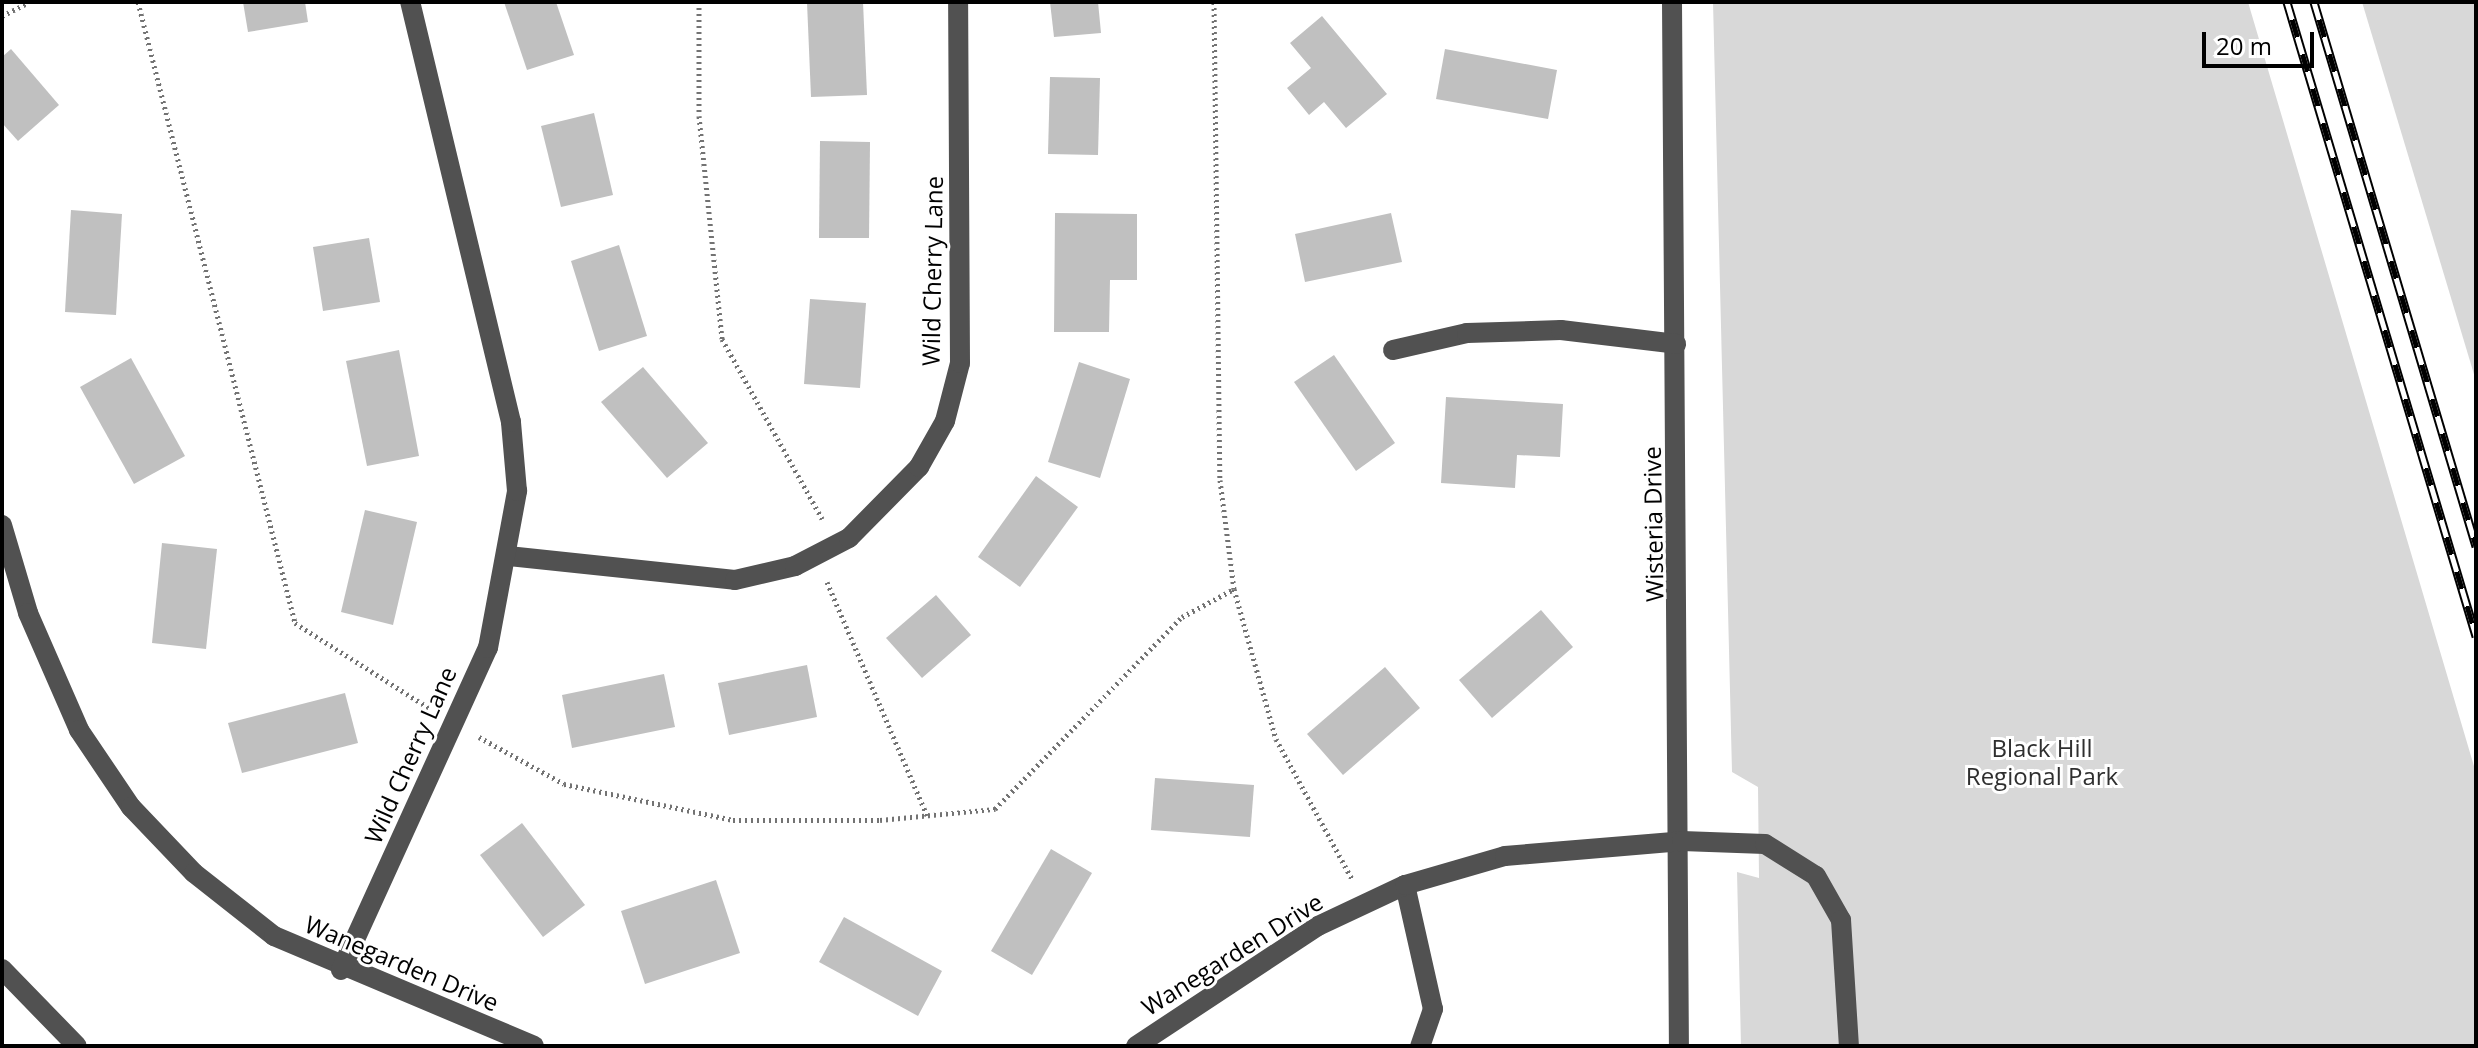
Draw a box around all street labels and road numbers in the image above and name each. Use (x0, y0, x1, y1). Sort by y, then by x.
street label: Wild Cherry Lane (916, 176, 948, 366)
street label: Wisteria Drive (1637, 446, 1669, 602)
street label: Wild Cherry Lane (358, 662, 462, 848)
street label: Wanegarden Drive (1136, 887, 1328, 1021)
street label: Wanegarden Drive (301, 909, 503, 1017)

